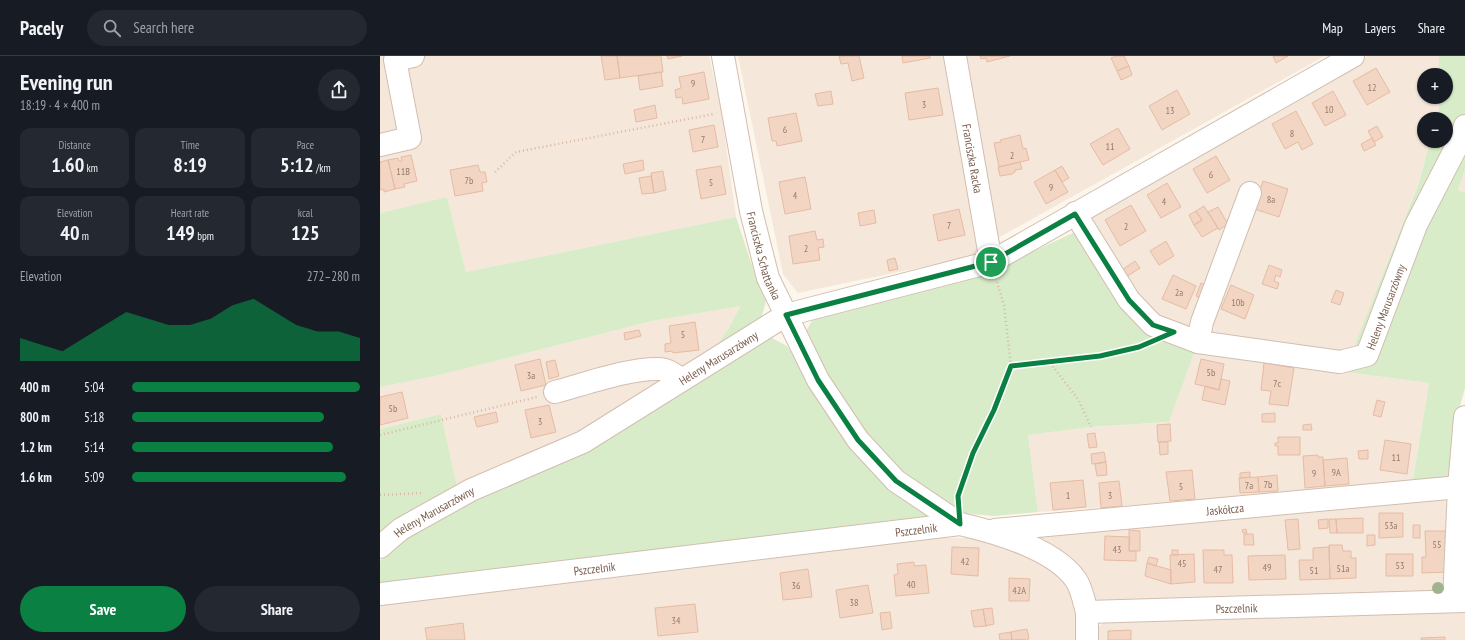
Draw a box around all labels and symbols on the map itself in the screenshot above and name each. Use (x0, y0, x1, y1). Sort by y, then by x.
house number: 9 (691, 77, 695, 90)
house number: 12 (1368, 81, 1377, 94)
house number: 3 (922, 98, 926, 111)
house number: 10 (1325, 103, 1334, 116)
house number: 13 (1166, 104, 1175, 117)
house number: 6 (783, 123, 788, 136)
street label: Franciszka Racka (959, 123, 986, 194)
house number: 8 (1290, 127, 1294, 140)
house number: 7 (701, 133, 705, 146)
house number: 11 (1106, 140, 1115, 153)
house number: 2 (1010, 149, 1014, 162)
house number: 11B (396, 165, 410, 178)
house number: 6 (1209, 168, 1214, 181)
house number: 7b (465, 174, 473, 187)
house number: 5 (709, 176, 713, 189)
house number: 9 (1049, 181, 1053, 194)
house number: 4 (793, 189, 798, 202)
house number: 8a (1267, 193, 1275, 206)
house number: 4 (1162, 195, 1167, 208)
street label: Franciszka Schattanka (744, 210, 785, 302)
house number: 7 (947, 219, 951, 232)
house number: 2 (1124, 220, 1128, 233)
house number: 2 (804, 242, 808, 255)
pin (974, 245, 1008, 279)
street label: Heleny Marusarzówny (1362, 261, 1408, 352)
house number: 2a (1175, 286, 1183, 299)
house number: 10b (1231, 296, 1245, 309)
street label: Heleny Marusarzówny (676, 327, 761, 388)
house number: 5 (681, 328, 685, 341)
house number: 5b (1207, 366, 1215, 379)
house number: 3a (527, 369, 535, 382)
house number: 7c (1273, 377, 1281, 390)
house number: 5b (389, 402, 397, 415)
house number: 3 (538, 415, 542, 428)
house number: 11 (1392, 451, 1401, 464)
house number: 9A (1331, 466, 1341, 479)
house number: 9 (1312, 467, 1316, 480)
house number: 7b (1264, 478, 1272, 491)
house number: 7a (1245, 479, 1253, 492)
house number: 5 (1179, 480, 1183, 493)
street label: Heleny Marusarzówny (390, 482, 477, 540)
house number: 1 (1066, 489, 1070, 502)
house number: 3 (1108, 489, 1112, 502)
street label: Jaskółcza (1205, 499, 1245, 518)
street label: Pszczelnik (894, 519, 938, 539)
house number: 53a (1385, 519, 1398, 532)
house number: 55 (1433, 538, 1442, 551)
house number: 43 (1113, 543, 1122, 556)
house number: 42 (961, 555, 970, 568)
house number: 45 (1178, 557, 1187, 570)
street label: Pszczelnik (573, 558, 617, 578)
house number: 53 (1396, 559, 1405, 572)
house number: 49 (1263, 561, 1272, 574)
house number: 51a (1337, 562, 1350, 575)
house number: 47 (1214, 563, 1223, 576)
house number: 51 (1310, 564, 1319, 577)
house number: 40 (907, 578, 916, 591)
house number: 36 (792, 579, 801, 592)
house number: 42A (1012, 584, 1026, 597)
house number: 38 (850, 596, 859, 609)
street label: Pszczelnik (1215, 600, 1258, 616)
house number: 34 (672, 614, 681, 627)

